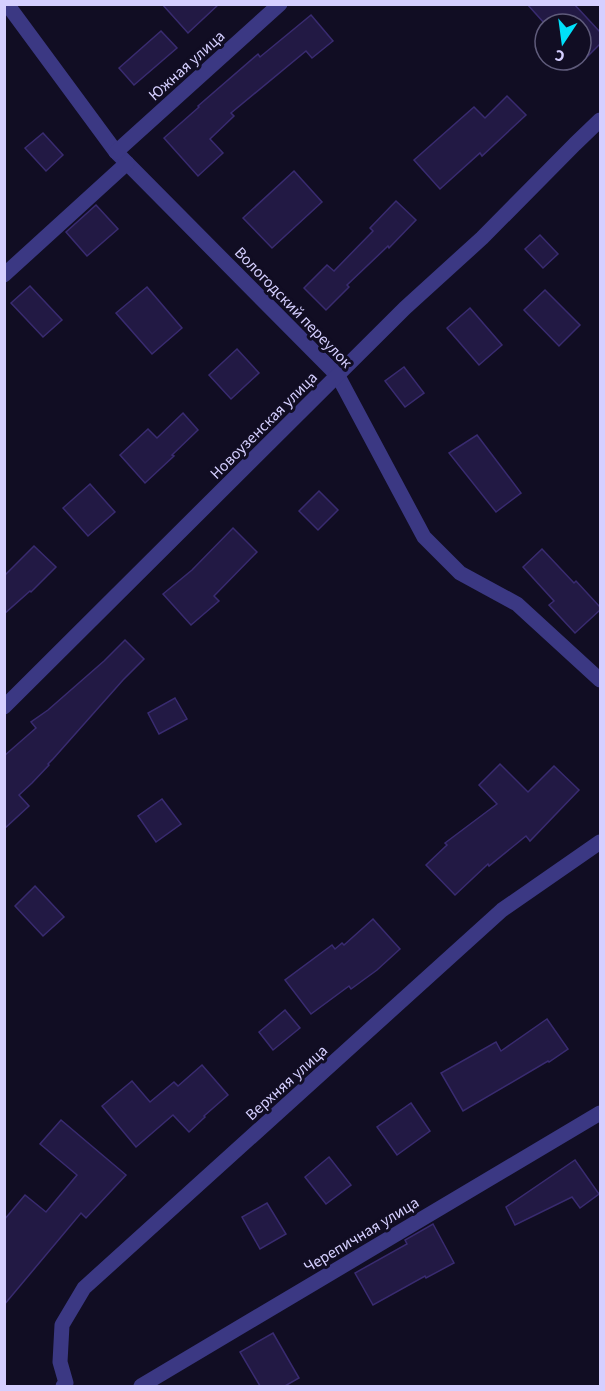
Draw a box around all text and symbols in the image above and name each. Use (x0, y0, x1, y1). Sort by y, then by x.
north arrow (533, 12, 593, 72)
street label: Южная улица (144, 25, 230, 106)
text: С (553, 44, 567, 67)
street label: Вологодский переулок (229, 242, 357, 373)
street label: Новоузенская улица (205, 367, 322, 484)
street label: Верхняя улица (241, 1040, 333, 1126)
street label: Черепичная улица (300, 1192, 423, 1278)

